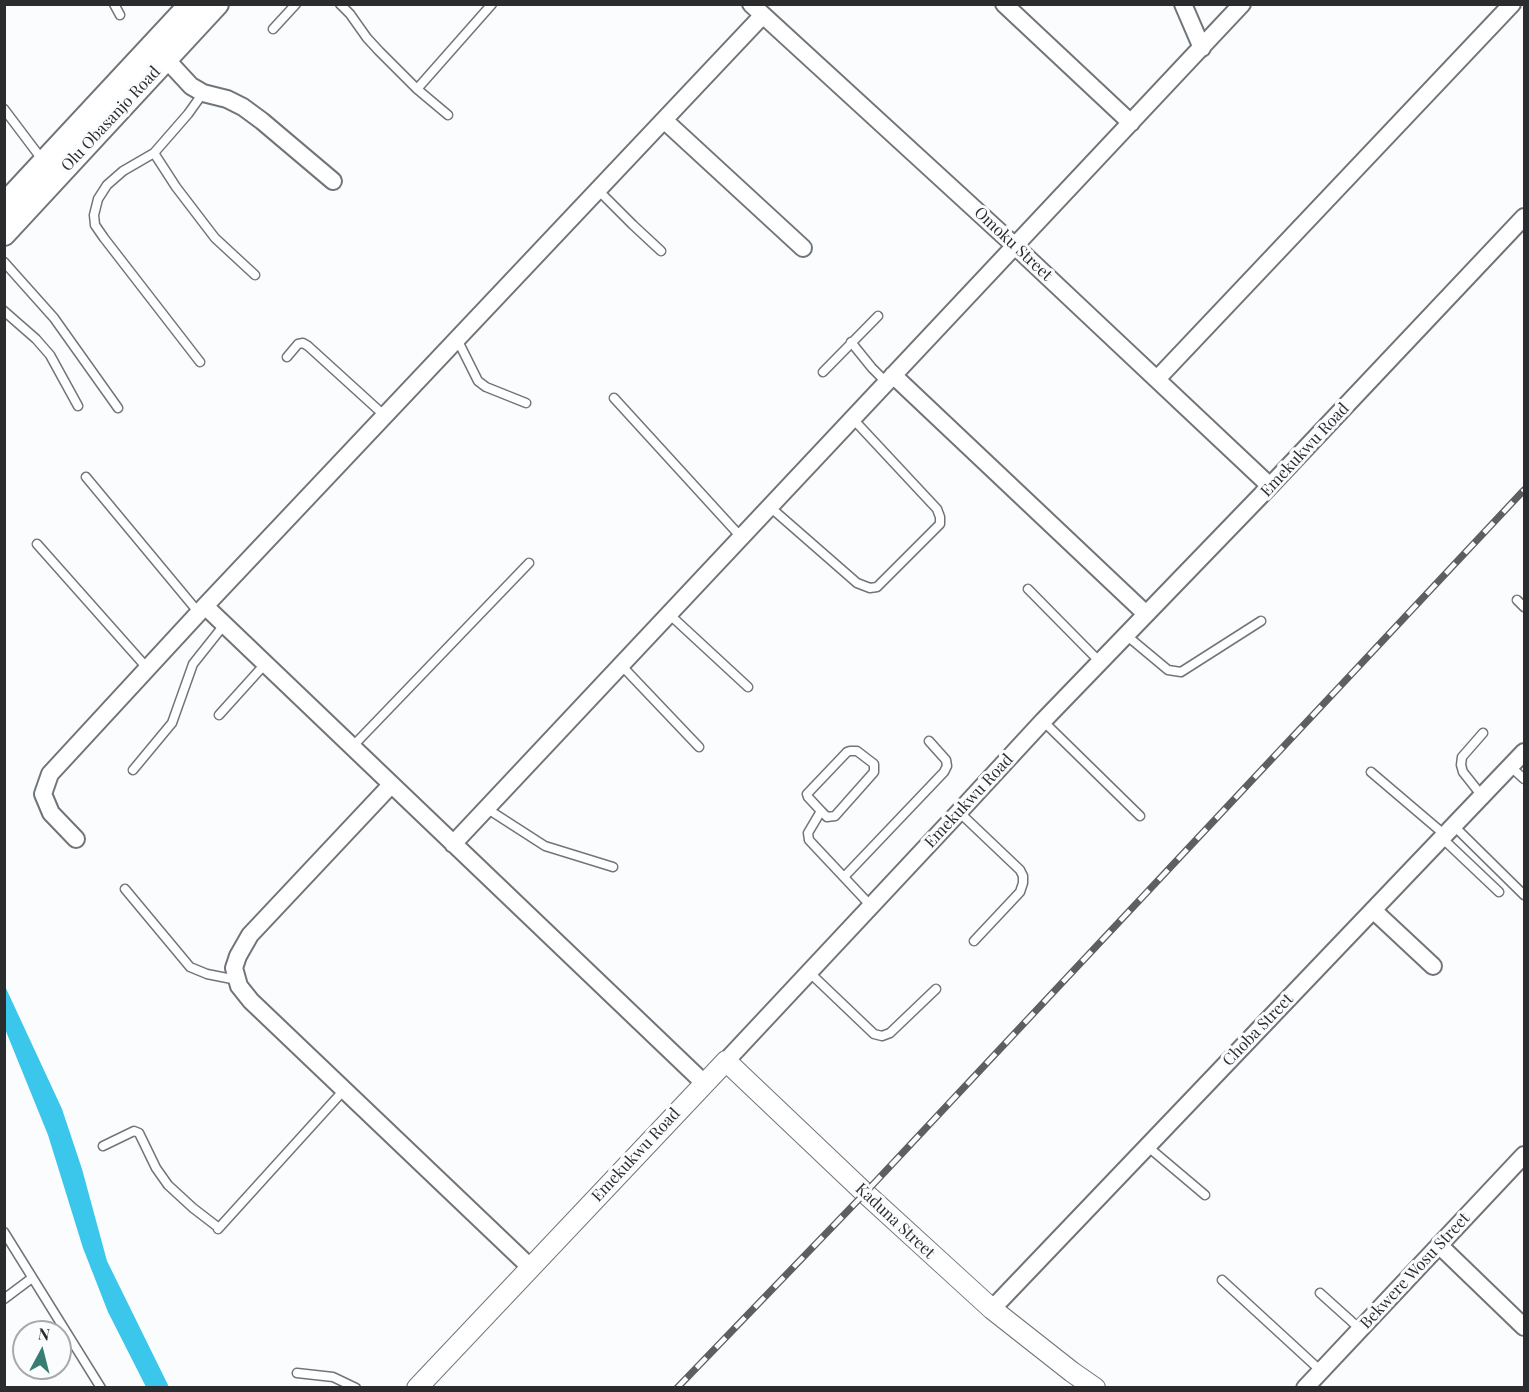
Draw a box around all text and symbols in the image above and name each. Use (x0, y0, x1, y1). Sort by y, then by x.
street label: Olu Obasanjo Road (57, 63, 165, 175)
street label: Omoku Street (970, 203, 1056, 285)
street label: Emekukwu Road (1257, 399, 1353, 501)
street label: Emekukwu Road (921, 750, 1017, 852)
street label: Choba Street (1219, 990, 1297, 1070)
street label: Emekukwu Road (588, 1104, 684, 1206)
street label: Kaduna Street (851, 1179, 939, 1263)
street label: Bekwere Wosu Street (1356, 1209, 1474, 1333)
north arrow (12, 1320, 72, 1380)
text: N (37, 1322, 51, 1345)

